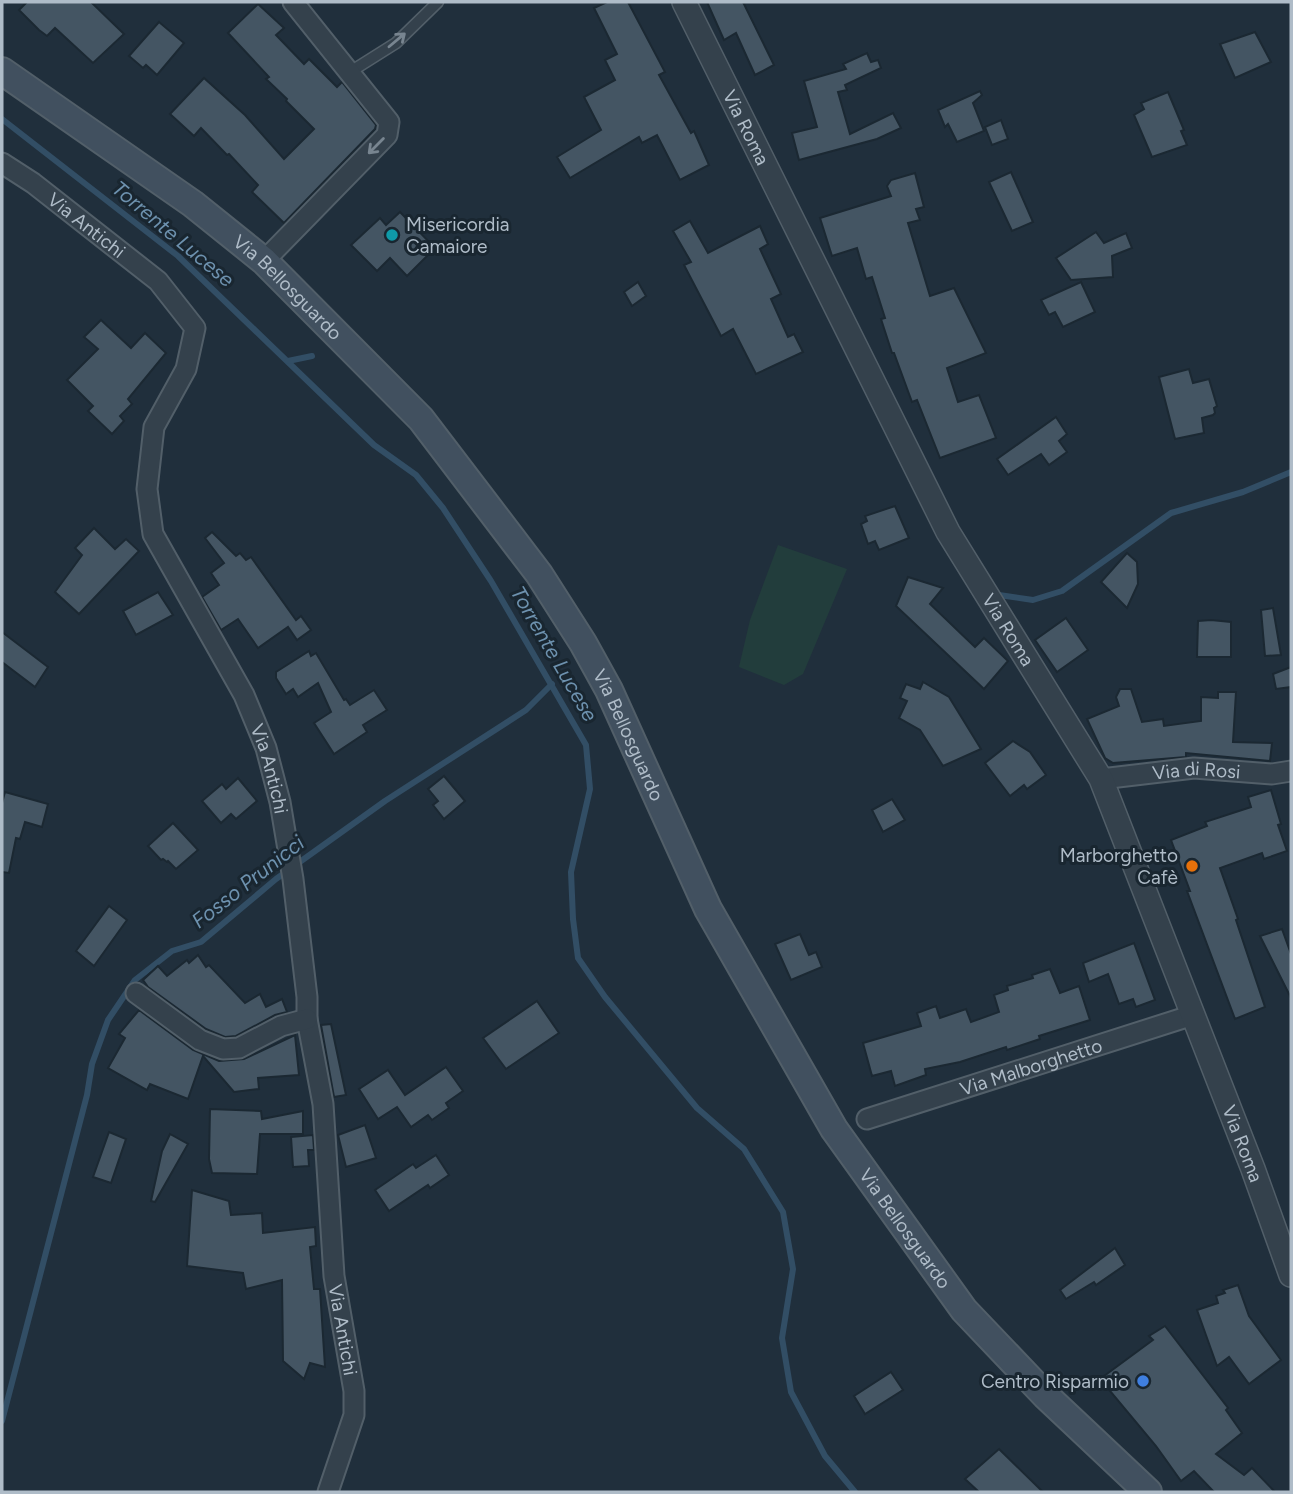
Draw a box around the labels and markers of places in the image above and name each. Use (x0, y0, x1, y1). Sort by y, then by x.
place label: Misericordia Camaiore (406, 213, 510, 258)
marker: Misericordia Camaiore (384, 227, 400, 243)
place label: Marborghetto Cafè (1060, 844, 1178, 889)
marker: Marborghetto Cafè (1184, 858, 1200, 874)
place label: Centro Risparmio (981, 1370, 1129, 1393)
marker: Centro Risparmio (1135, 1373, 1151, 1389)

